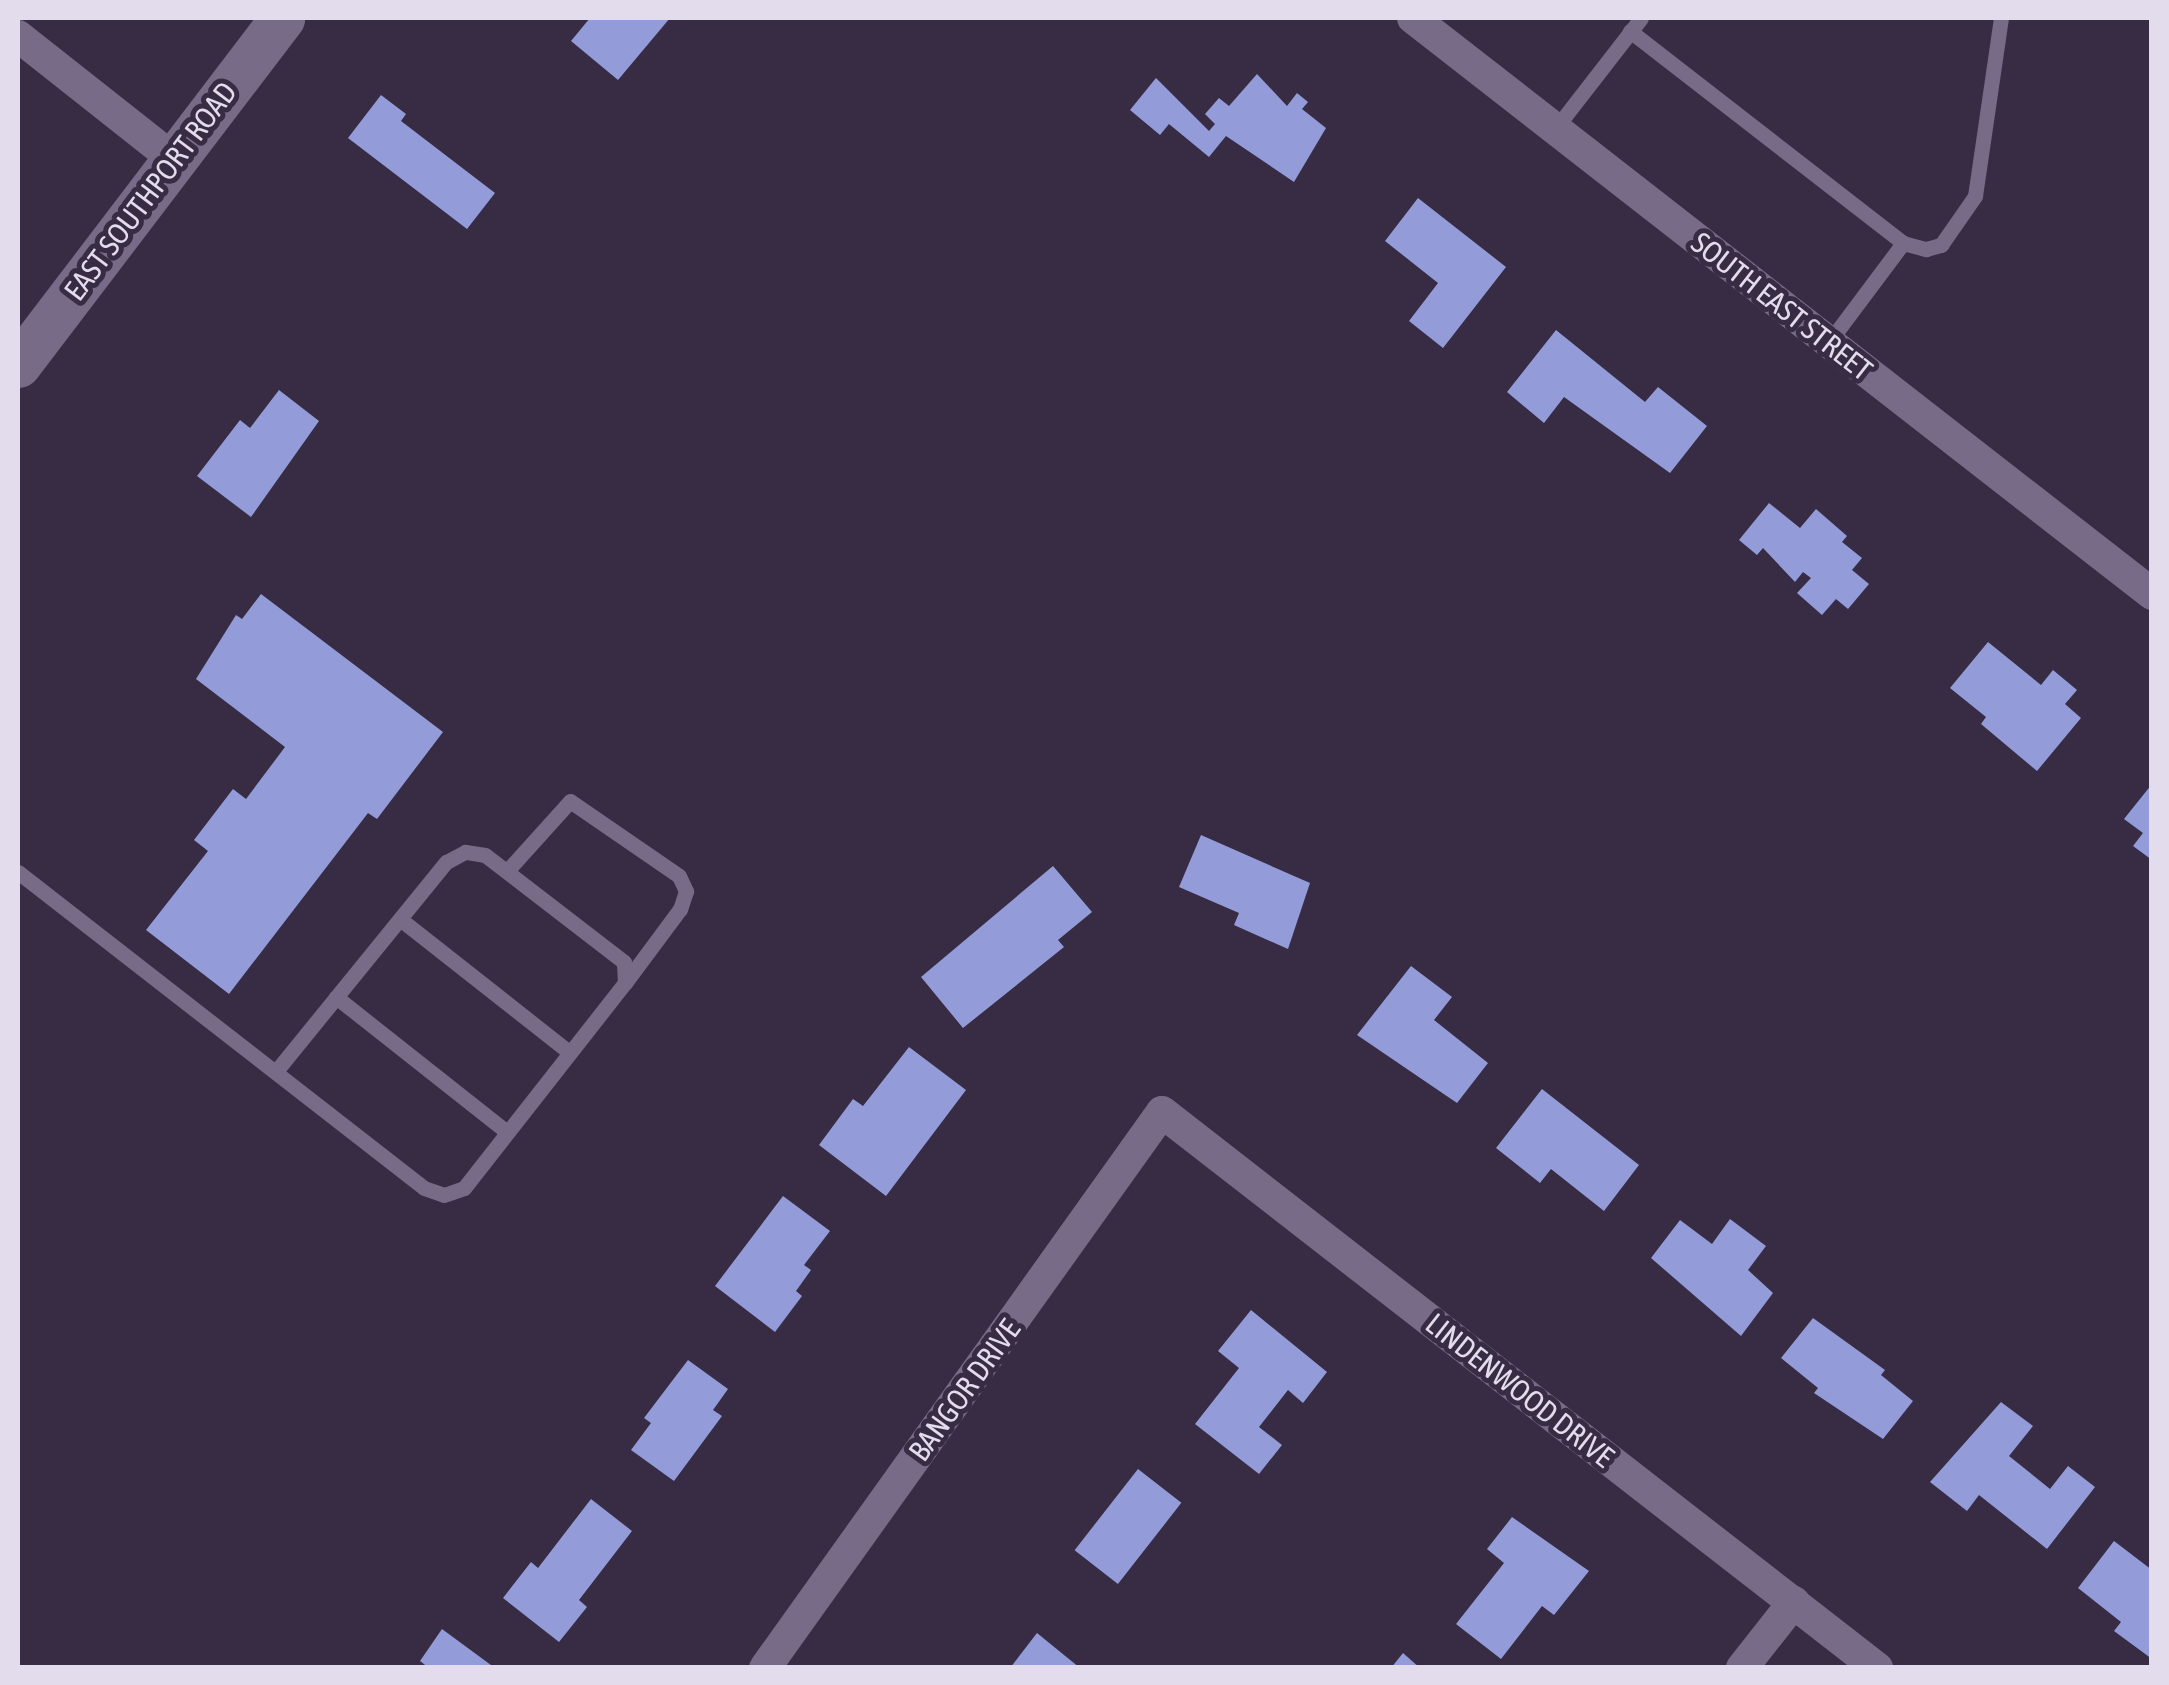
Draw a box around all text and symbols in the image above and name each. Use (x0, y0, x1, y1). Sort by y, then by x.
street label: EAST SOUTHPORT ROAD (56, 75, 244, 307)
street label: SOUTH EAST STREET (1684, 224, 1880, 388)
street label: LINDENWOOD DRIVE (1419, 1305, 1621, 1475)
street label: BANGOR DRIVE (901, 1312, 1027, 1468)

